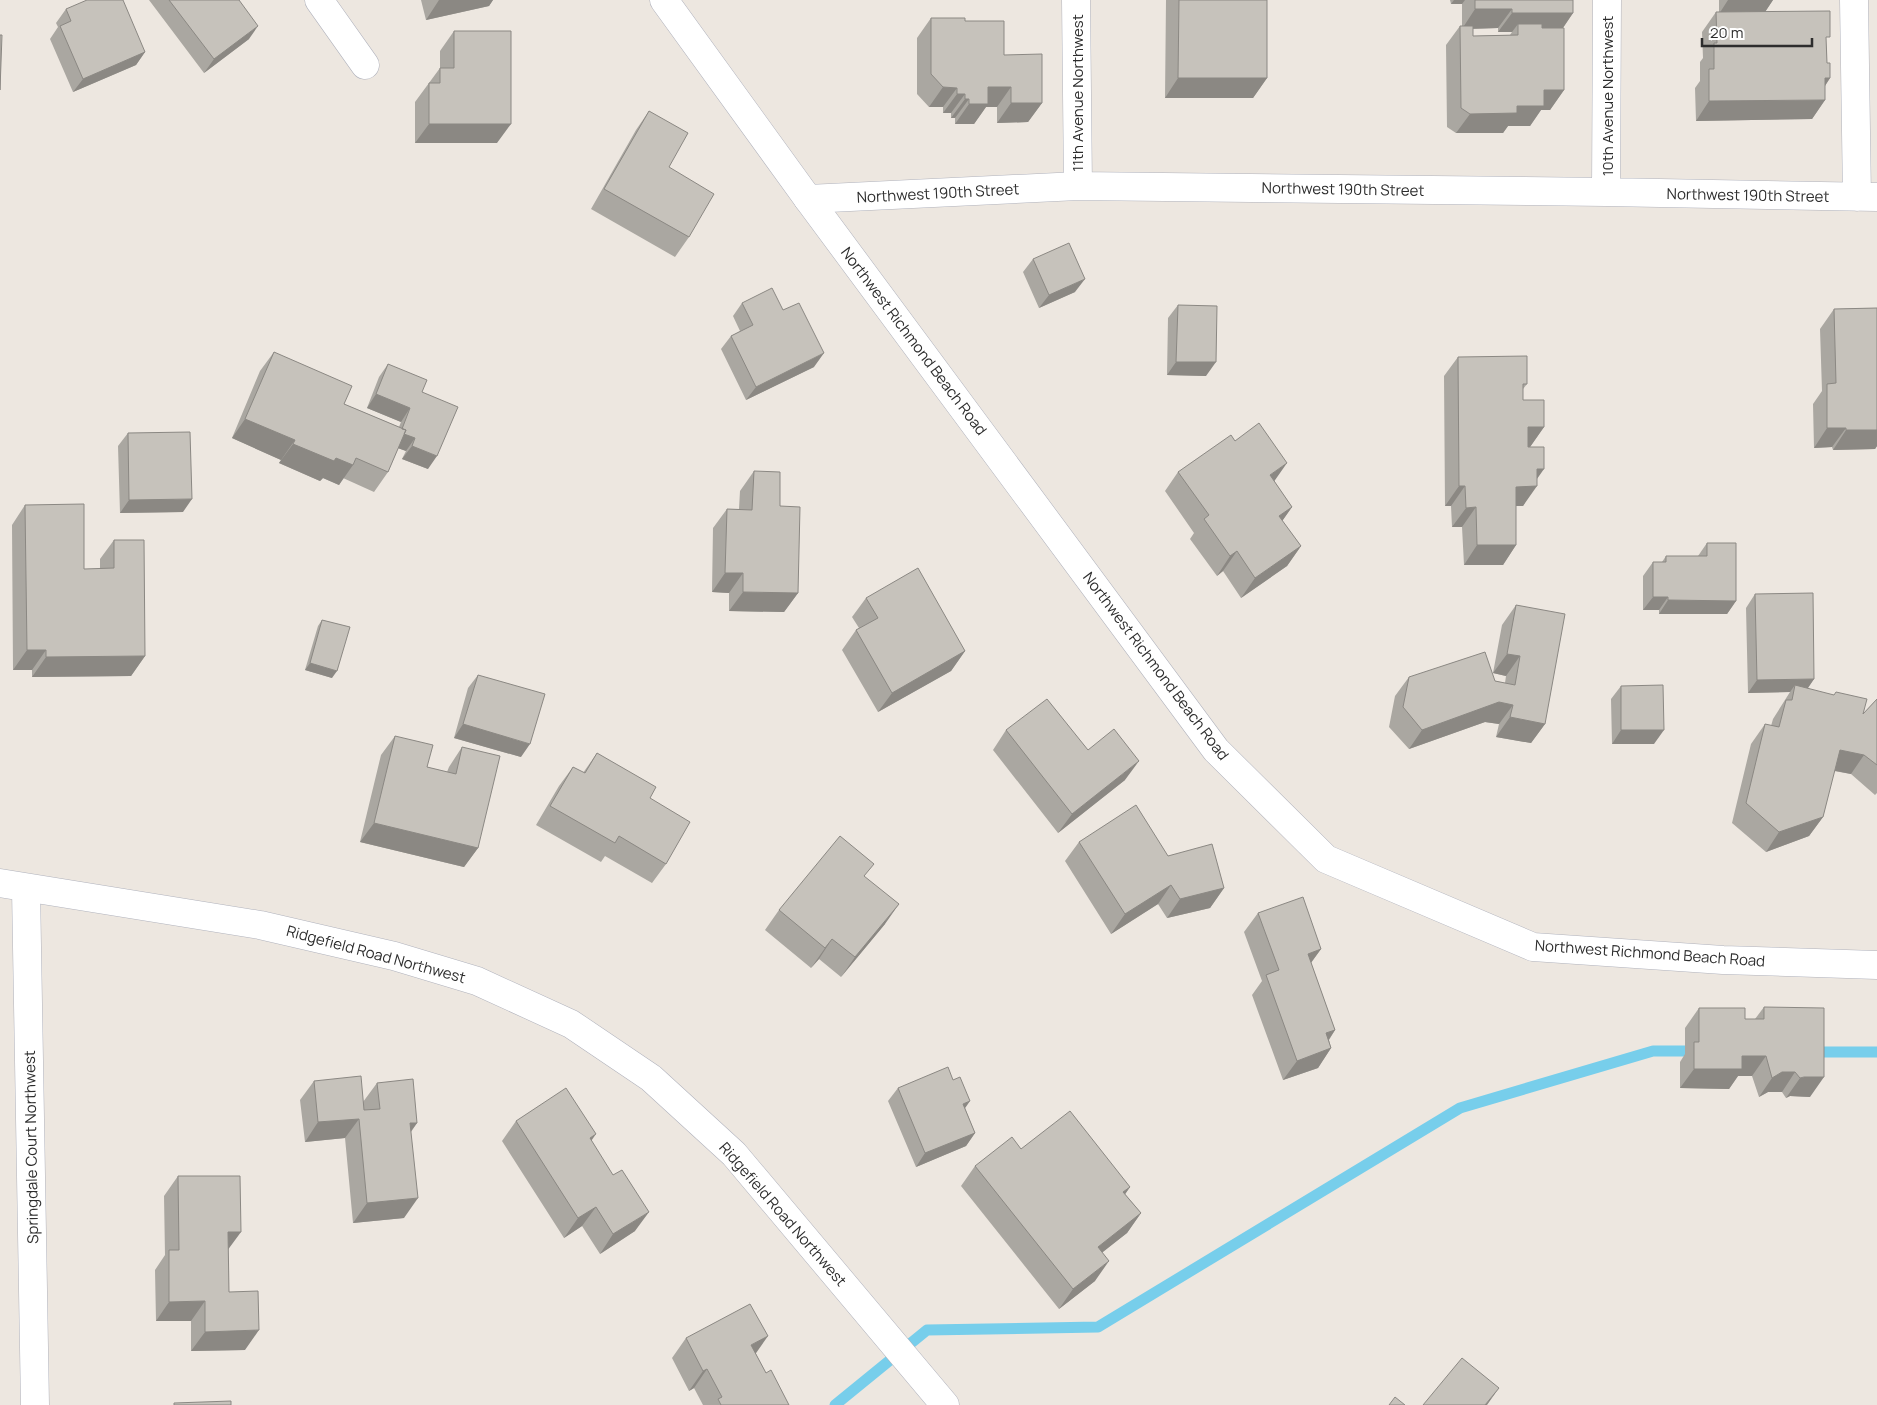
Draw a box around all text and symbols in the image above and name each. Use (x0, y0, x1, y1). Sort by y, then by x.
street label: 11th Avenue Northwest (1067, 14, 1088, 172)
scale bar (1702, 15, 1812, 47)
street label: 10th Avenue Northwest (1597, 16, 1618, 176)
text: 20 m (1710, 22, 1743, 43)
street label: Northwest 190th Street (1262, 177, 1424, 201)
street label: Northwest 190th Street (856, 178, 1020, 208)
street label: Northwest 190th Street (1667, 183, 1829, 207)
street label: Northwest Richmond Beach Road (836, 243, 992, 439)
street label: Northwest Richmond Beach Road (1078, 568, 1234, 764)
street label: Ridgefield Road Northwest (284, 920, 468, 988)
street label: Northwest Richmond Beach Road (1534, 934, 1766, 972)
street label: Springdale Court Northwest (19, 1050, 43, 1244)
street label: Ridgefield Road Northwest (715, 1137, 851, 1291)

